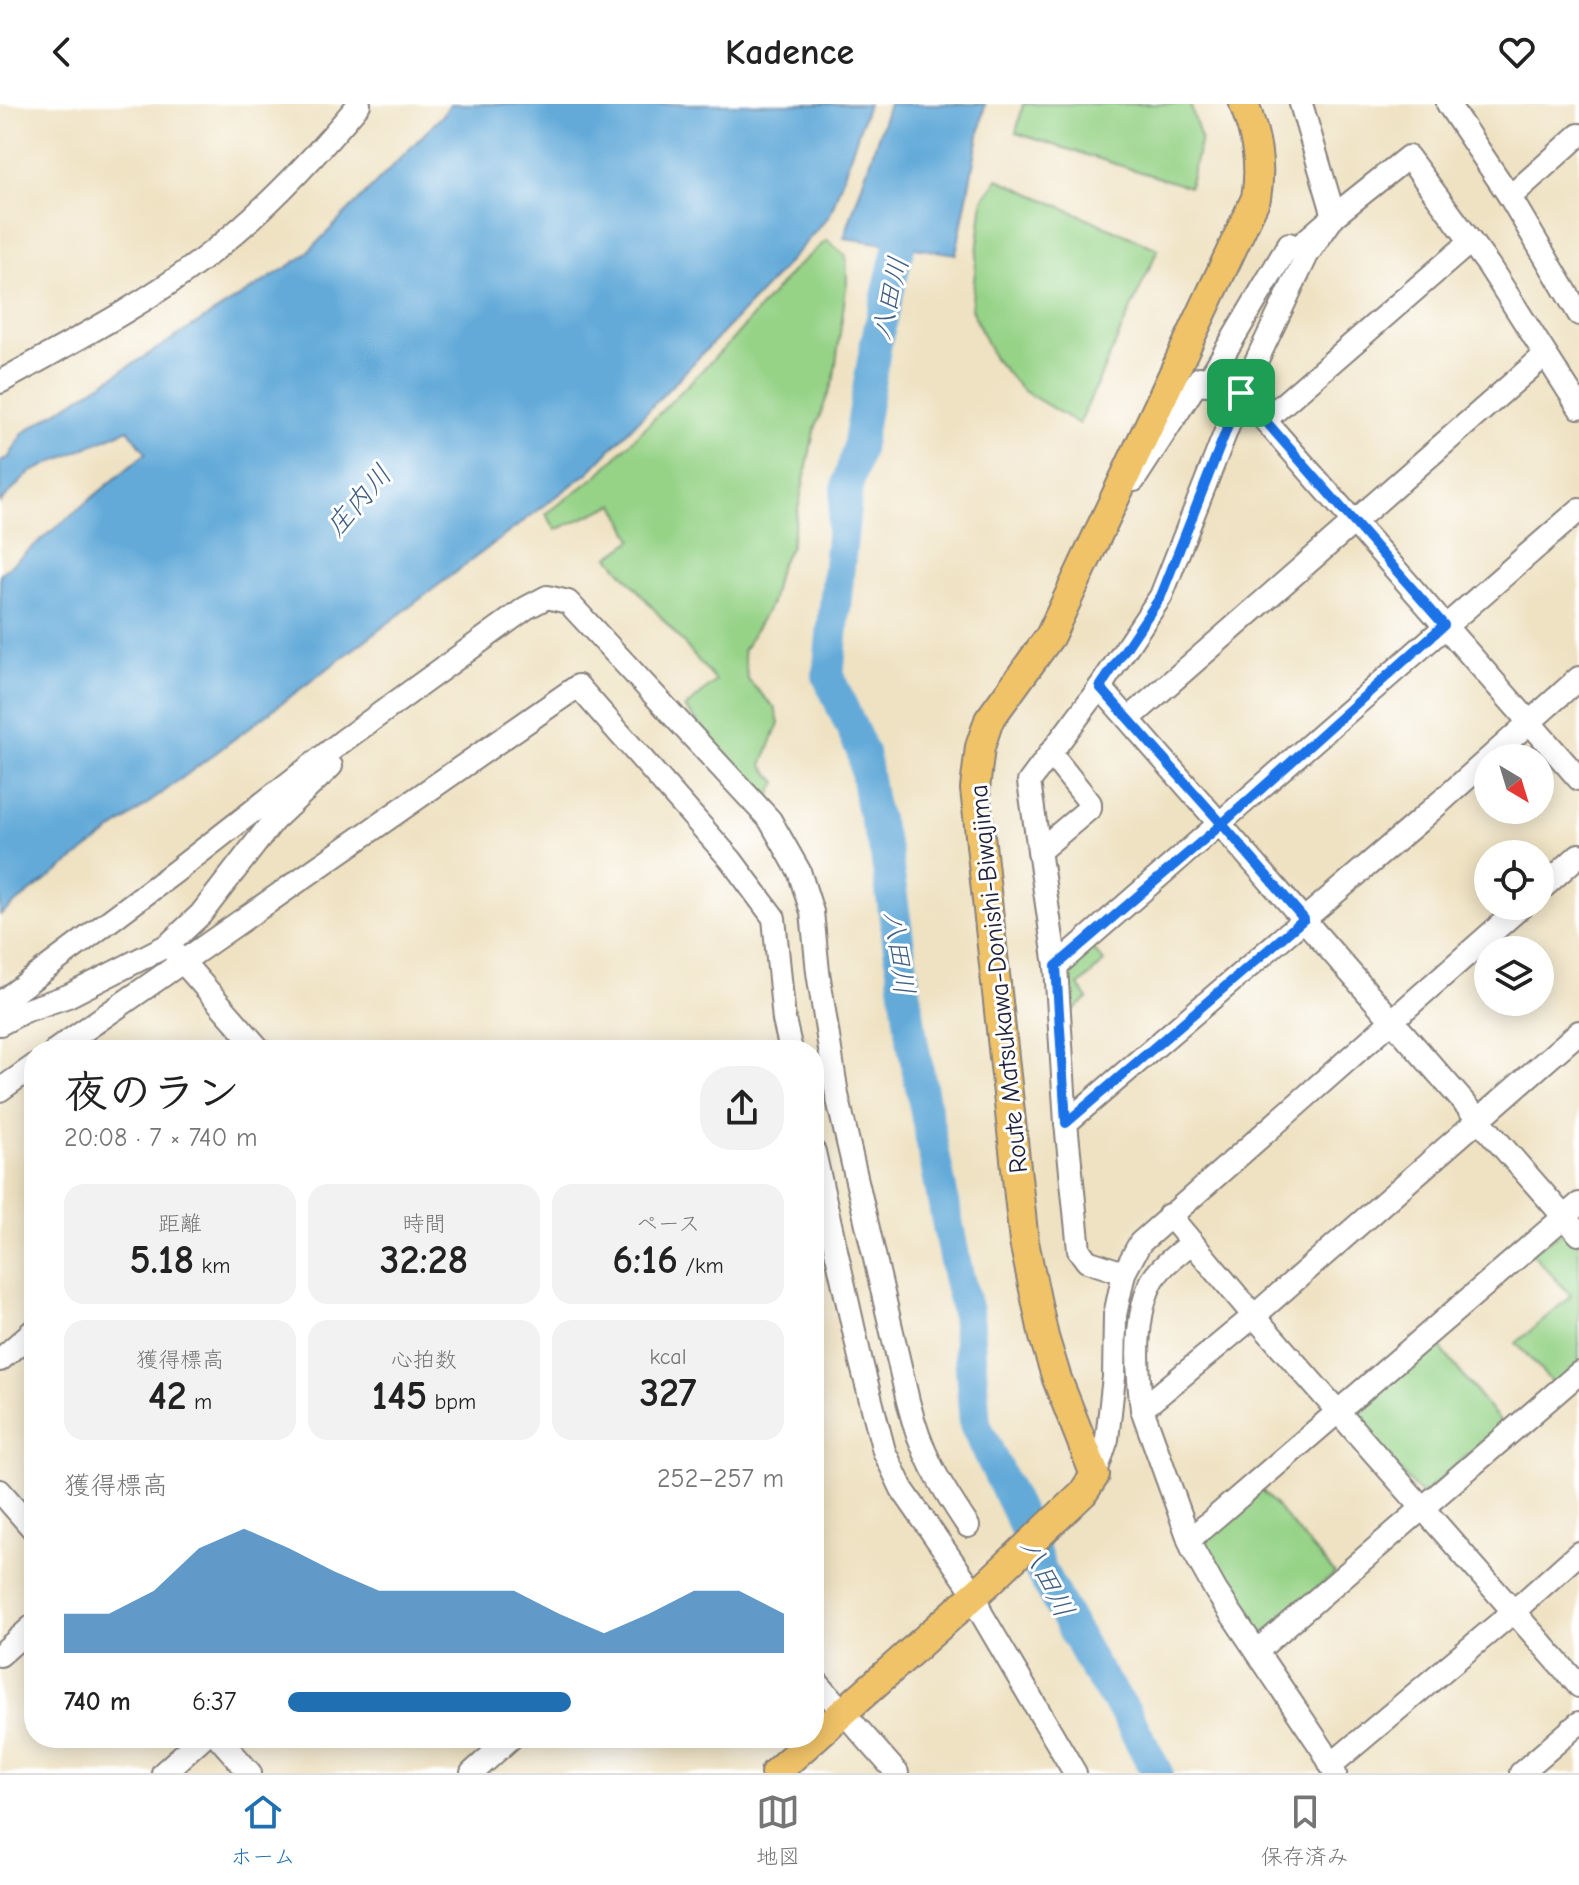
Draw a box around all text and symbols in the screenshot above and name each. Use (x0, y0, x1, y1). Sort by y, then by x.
icon: back (40, 30, 84, 74)
icon: heart (1495, 30, 1539, 74)
text: Kadence (725, 32, 854, 73)
water label: 八田川 (865, 254, 915, 343)
pin (1207, 359, 1275, 427)
icon: arrive (1219, 371, 1263, 415)
water label: 庄内川 (319, 458, 398, 543)
north arrow (1474, 744, 1554, 824)
map controls (1474, 744, 1554, 1016)
street label: Route Matsukawa-Donishi-Biwajima (964, 783, 1034, 1175)
button: locate (1474, 840, 1554, 920)
water label: 八田川 (877, 909, 921, 997)
button: layers (1474, 936, 1554, 1016)
button: share (700, 1066, 784, 1150)
text: 夜のラン (64, 1067, 240, 1118)
text: 20:08 · 7 × 740 m (64, 1123, 258, 1153)
text: 距離 (158, 1211, 202, 1237)
text: 時間 (402, 1211, 446, 1237)
text: ペース (636, 1211, 700, 1237)
text: 5.18 (130, 1237, 194, 1283)
text: 32:28 (380, 1237, 468, 1283)
text: 6:16 (612, 1237, 678, 1283)
text: km (194, 1253, 230, 1279)
text: /km (678, 1253, 724, 1279)
text: kcal (650, 1344, 686, 1370)
text: 獲得標高 (136, 1347, 224, 1373)
text: 心拍数 (391, 1347, 457, 1373)
text: 327 (639, 1370, 697, 1416)
text: 42 (148, 1373, 187, 1419)
text: 145 (372, 1373, 427, 1419)
text: m (187, 1389, 212, 1415)
text: bpm (427, 1389, 476, 1415)
text: 252–257 m (657, 1464, 784, 1494)
text: 獲得標高 (64, 1471, 168, 1501)
water label: 八田川 (1014, 1534, 1080, 1623)
text: 740 m (64, 1687, 131, 1717)
text: 6:37 (192, 1687, 236, 1717)
tab: ホーム (230, 1790, 295, 1870)
tab: 地図 (756, 1790, 800, 1870)
tab: 保存済み (1261, 1790, 1349, 1870)

